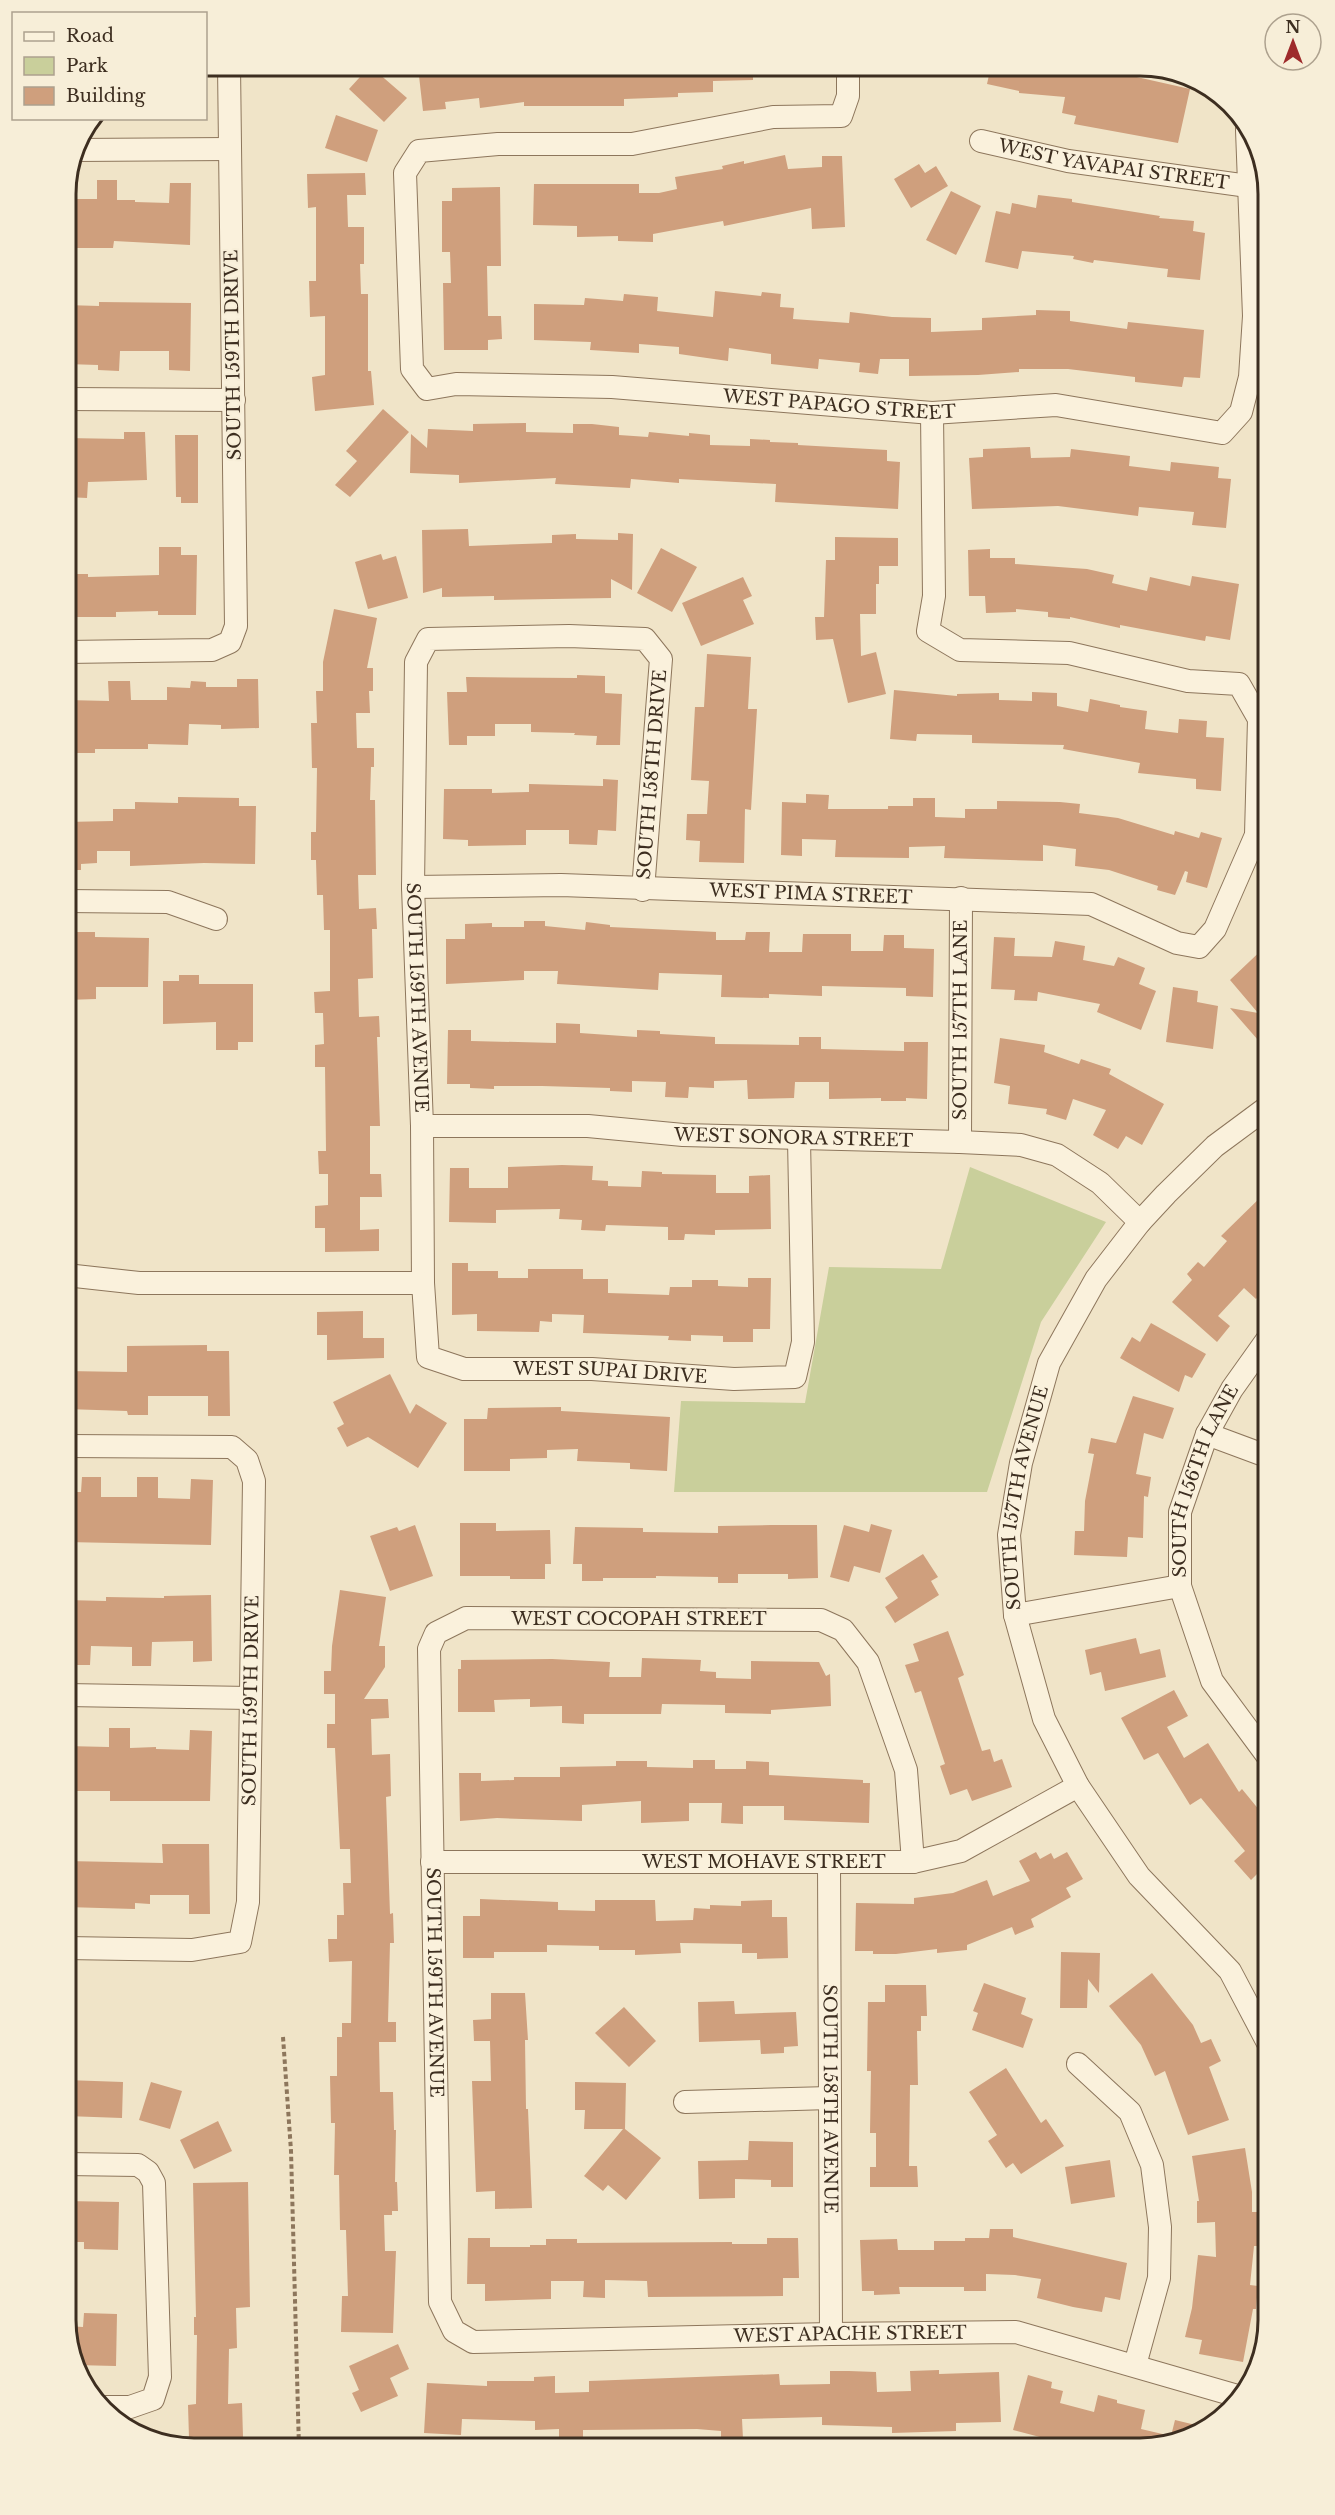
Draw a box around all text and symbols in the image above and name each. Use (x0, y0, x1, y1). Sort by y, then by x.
legend (12, 12, 207, 120)
north arrow (1263, 12, 1323, 72)
text: N (1285, 17, 1301, 37)
text: Road (66, 25, 114, 47)
text: Park (66, 55, 108, 77)
text: Building (66, 85, 145, 107)
street label: WEST YAVAPAI STREET (995, 134, 1231, 194)
street label: SOUTH 159TH DRIVE (220, 249, 246, 461)
street label: WEST PAPAGO STREET (721, 385, 957, 424)
street label: SOUTH 158TH DRIVE (633, 669, 671, 880)
street label: WEST PIMA STREET (708, 879, 913, 909)
street label: SOUTH 159TH AVENUE (402, 882, 432, 1113)
street label: SOUTH 157TH LANE (949, 920, 972, 1120)
street label: WEST SONORA STREET (673, 1124, 914, 1152)
street label: WEST SUPAI DRIVE (512, 1358, 708, 1388)
street label: SOUTH 156TH LANE (1167, 1381, 1243, 1577)
street label: SOUTH 157TH AVENUE (998, 1383, 1053, 1611)
street label: SOUTH 159TH DRIVE (238, 1595, 263, 1806)
street label: WEST COCOPAH STREET (510, 1608, 767, 1630)
street label: WEST MOHAVE STREET (641, 1851, 886, 1873)
street label: SOUTH 159TH AVENUE (422, 1867, 448, 2098)
street label: SOUTH 158TH AVENUE (819, 1984, 841, 2214)
street label: WEST APACHE STREET (732, 2322, 967, 2347)

